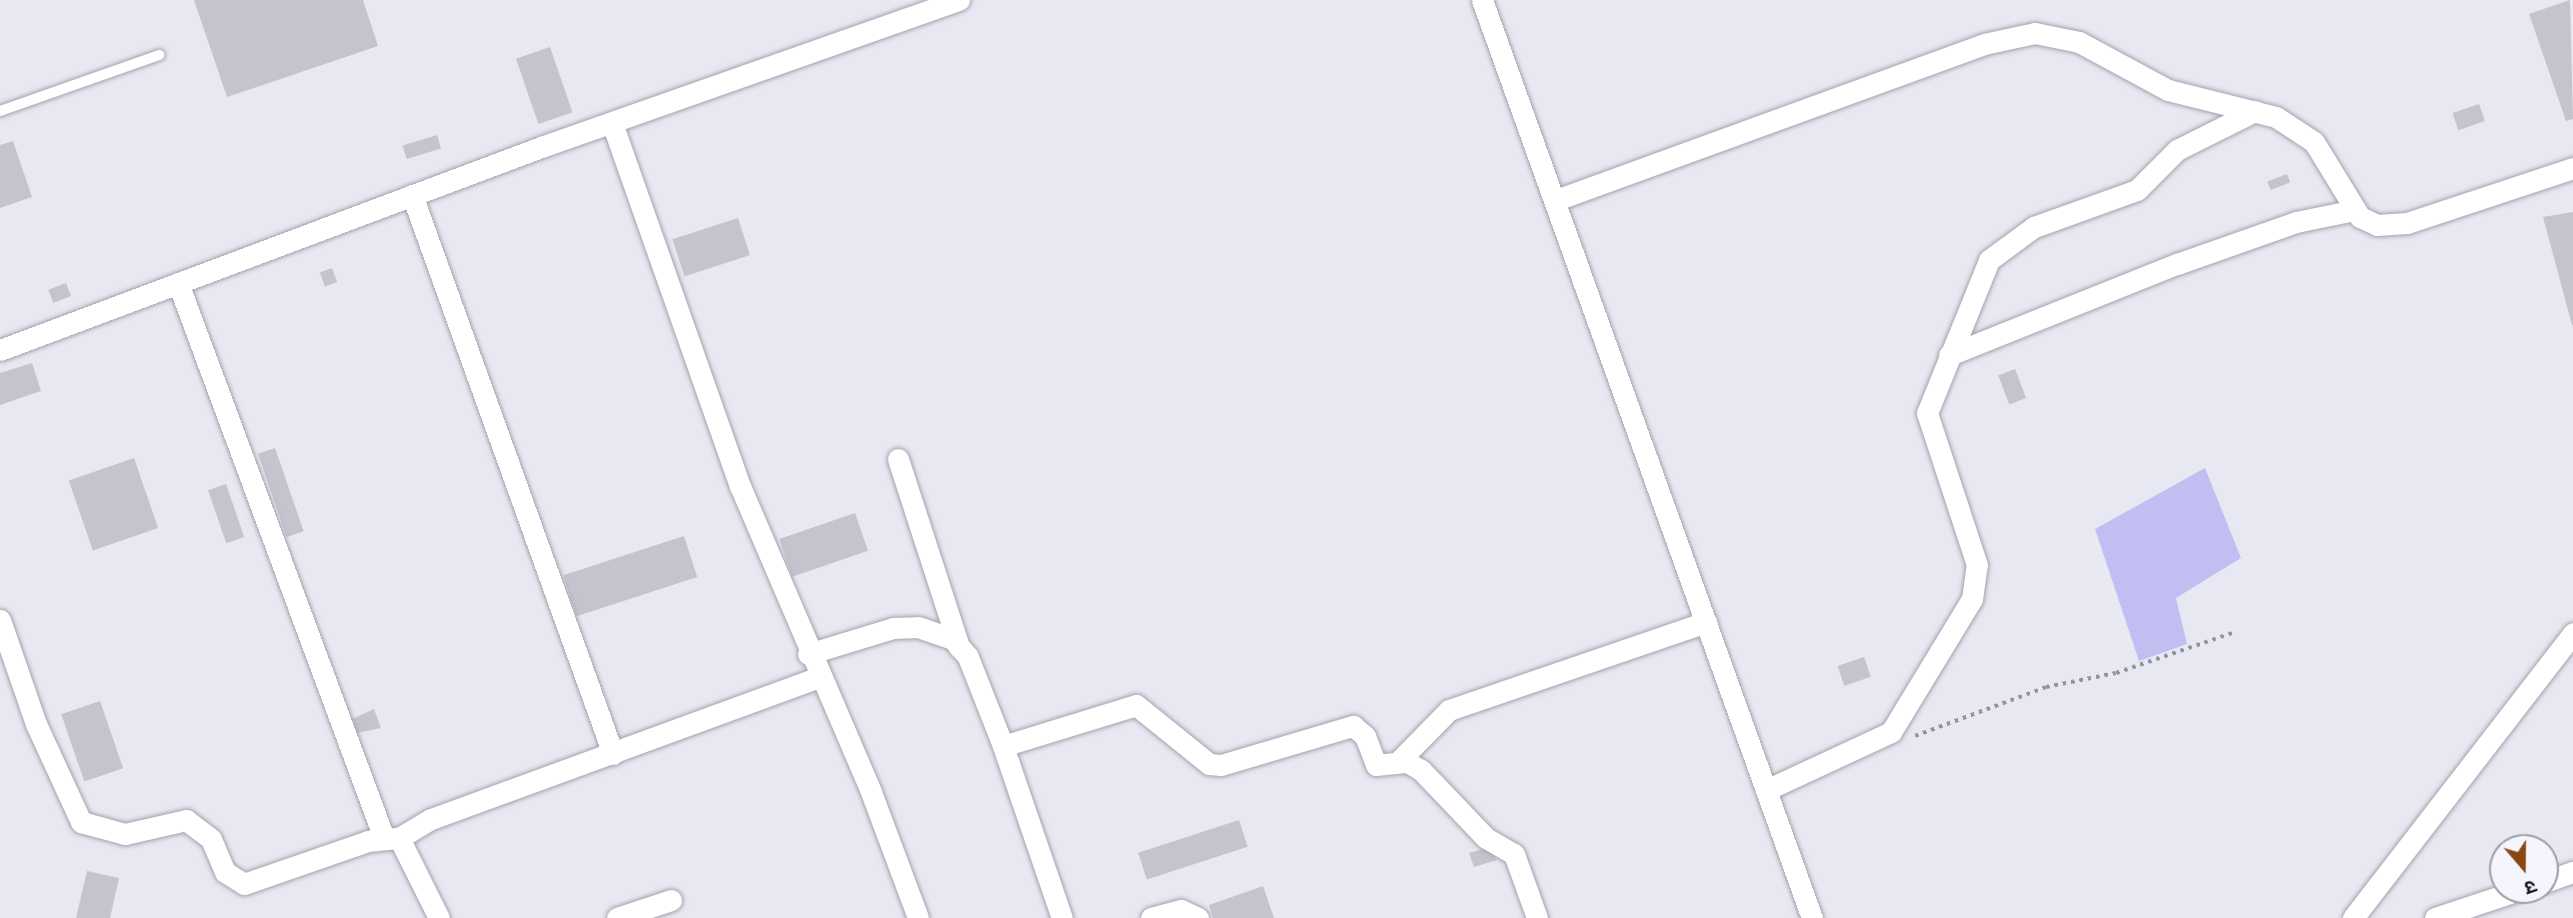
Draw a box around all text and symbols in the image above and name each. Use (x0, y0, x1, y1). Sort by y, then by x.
north arrow (2489, 834, 2559, 904)
text: उ (2522, 875, 2540, 900)

